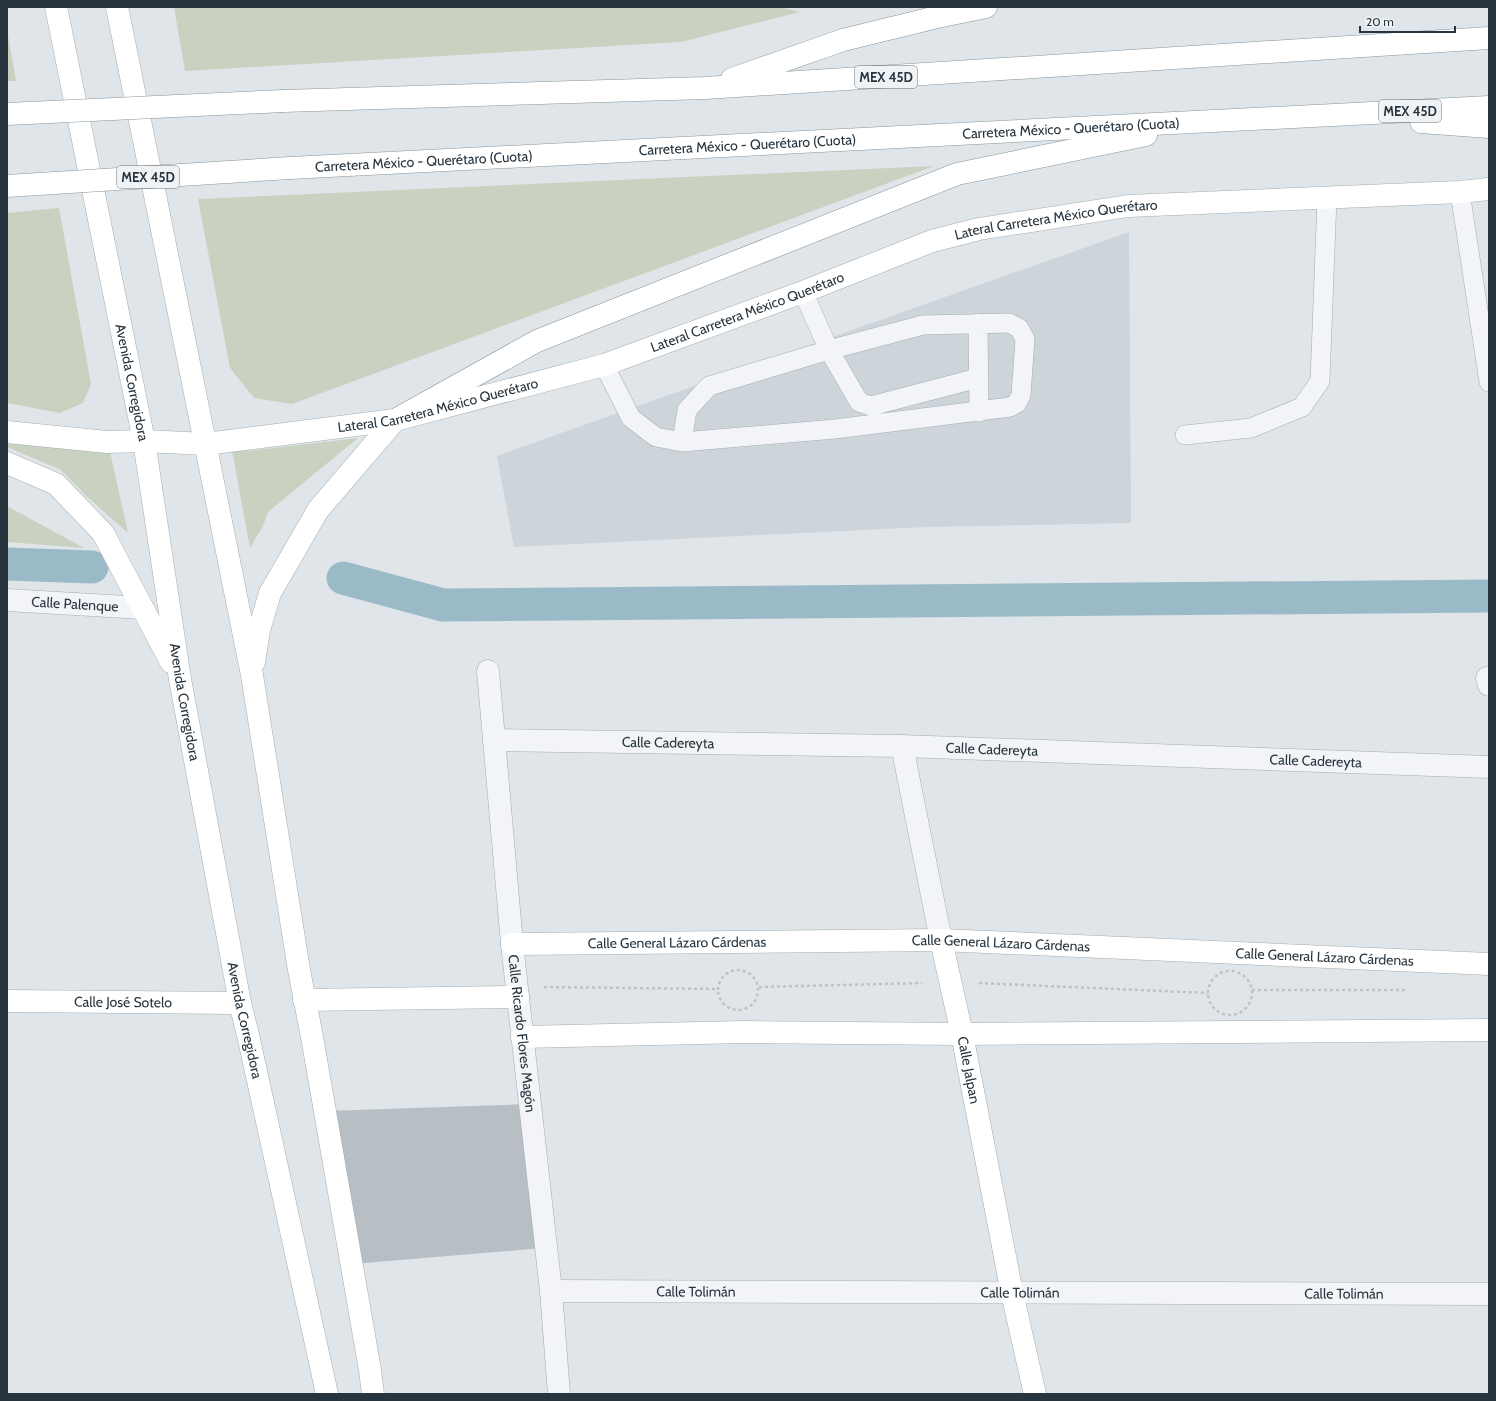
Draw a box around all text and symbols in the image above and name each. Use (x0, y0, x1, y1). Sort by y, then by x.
scale bar (1360, 8, 1455, 34)
text: 20 m (1366, 14, 1394, 29)
road number: MEX 45D (855, 66, 917, 88)
road number: MEX 45D (1379, 100, 1441, 122)
street label: Carretera México - Querétaro (Cuota) (962, 114, 1180, 143)
street label: Carretera México - Querétaro (Cuota) (638, 130, 857, 159)
street label: Carretera México - Querétaro (Cuota) (315, 147, 533, 176)
road number: MEX 45D (117, 166, 179, 188)
street label: Lateral Carretera México Querétaro (952, 196, 1158, 244)
street label: Lateral Carretera México Querétaro (648, 268, 847, 356)
street label: Avenida Corregidora (111, 322, 153, 443)
street label: Lateral Carretera México Querétaro (337, 374, 540, 436)
street label: Calle Palenque (31, 592, 119, 616)
street label: Avenida Corregidora (166, 642, 204, 763)
street label: Calle Cadereyta (622, 733, 715, 752)
street label: Calle Cadereyta (945, 739, 1039, 760)
street label: Calle Cadereyta (1269, 750, 1362, 771)
street label: Calle General Lázaro Cárdenas (912, 931, 1091, 956)
street label: Calle General Lázaro Cárdenas (588, 933, 766, 952)
street label: Calle General Lázaro Cárdenas (1235, 944, 1414, 970)
street label: Calle Ricardo Flores Magón (504, 954, 540, 1113)
street label: Avenida Corregidora (224, 960, 266, 1081)
street label: Calle José Sotelo (74, 993, 172, 1011)
street label: Calle Jalpan (954, 1035, 984, 1105)
street label: Calle Tolimán (656, 1282, 736, 1301)
street label: Calle Tolimán (980, 1283, 1060, 1302)
street label: Calle Tolimán (1304, 1284, 1384, 1303)

